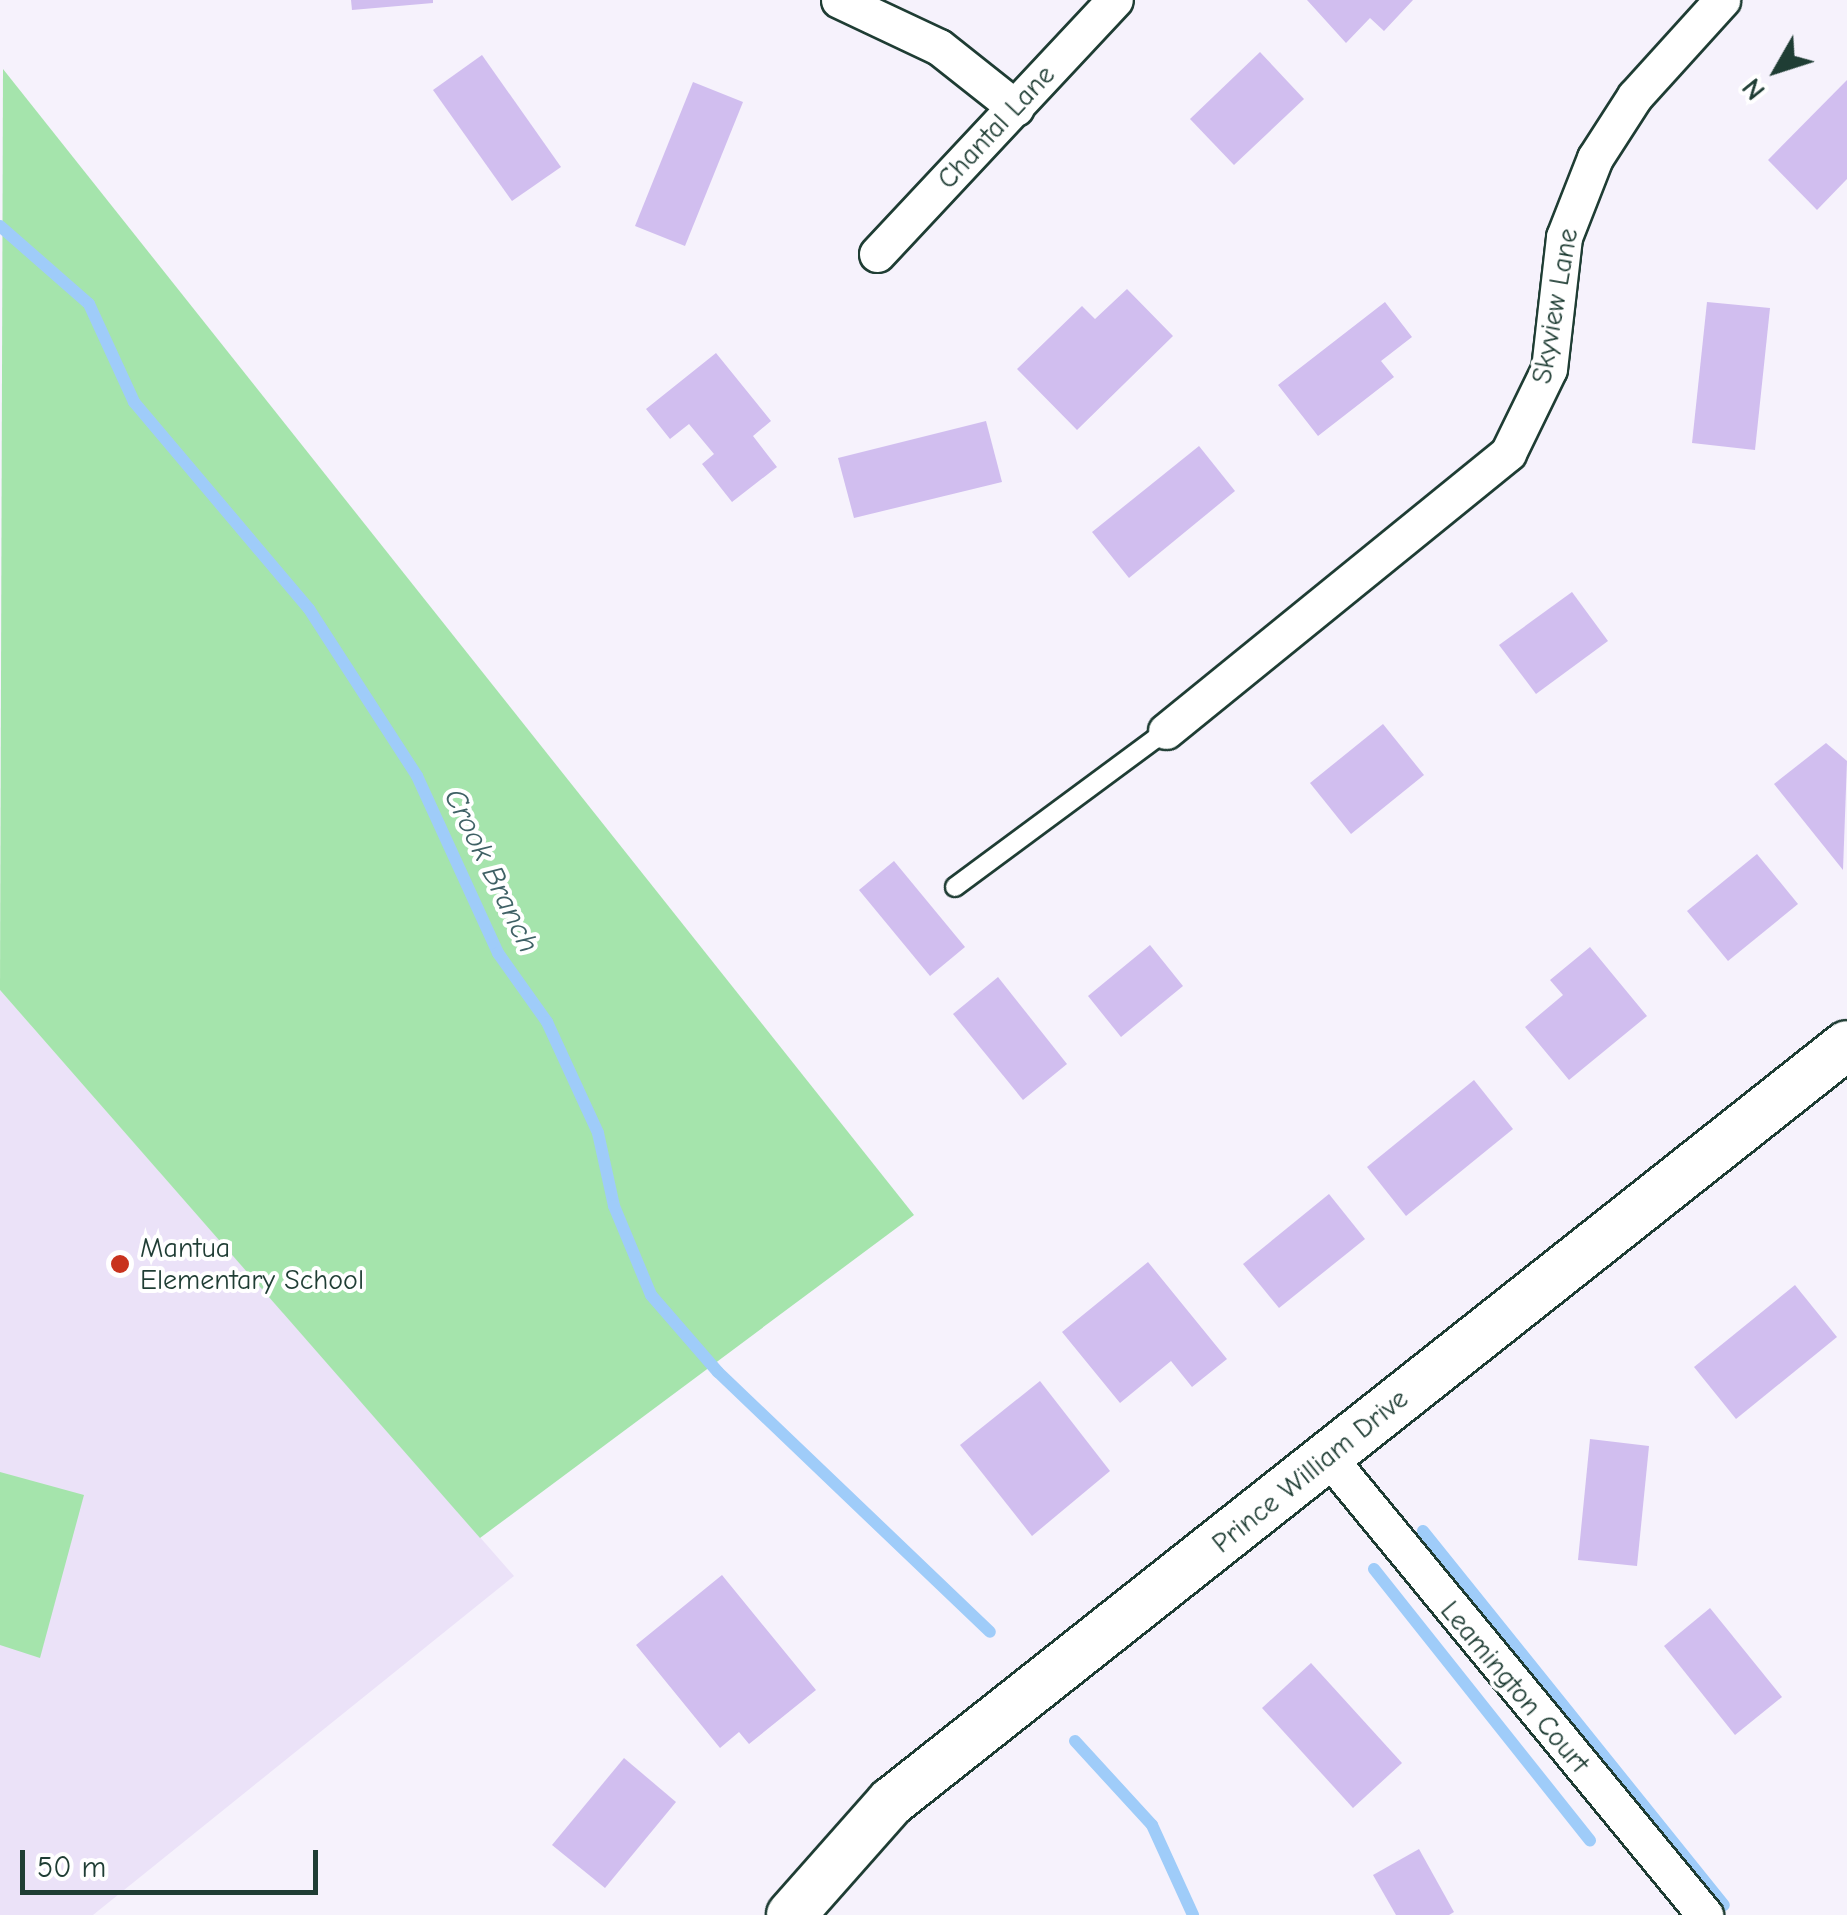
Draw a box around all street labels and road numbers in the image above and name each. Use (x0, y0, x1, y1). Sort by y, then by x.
street label: Chantal Lane (930, 58, 1062, 196)
street label: Skyview Lane (1525, 226, 1585, 386)
street label: Prince William Drive (1205, 1382, 1415, 1560)
street label: Leamington Court (1433, 1594, 1597, 1780)

